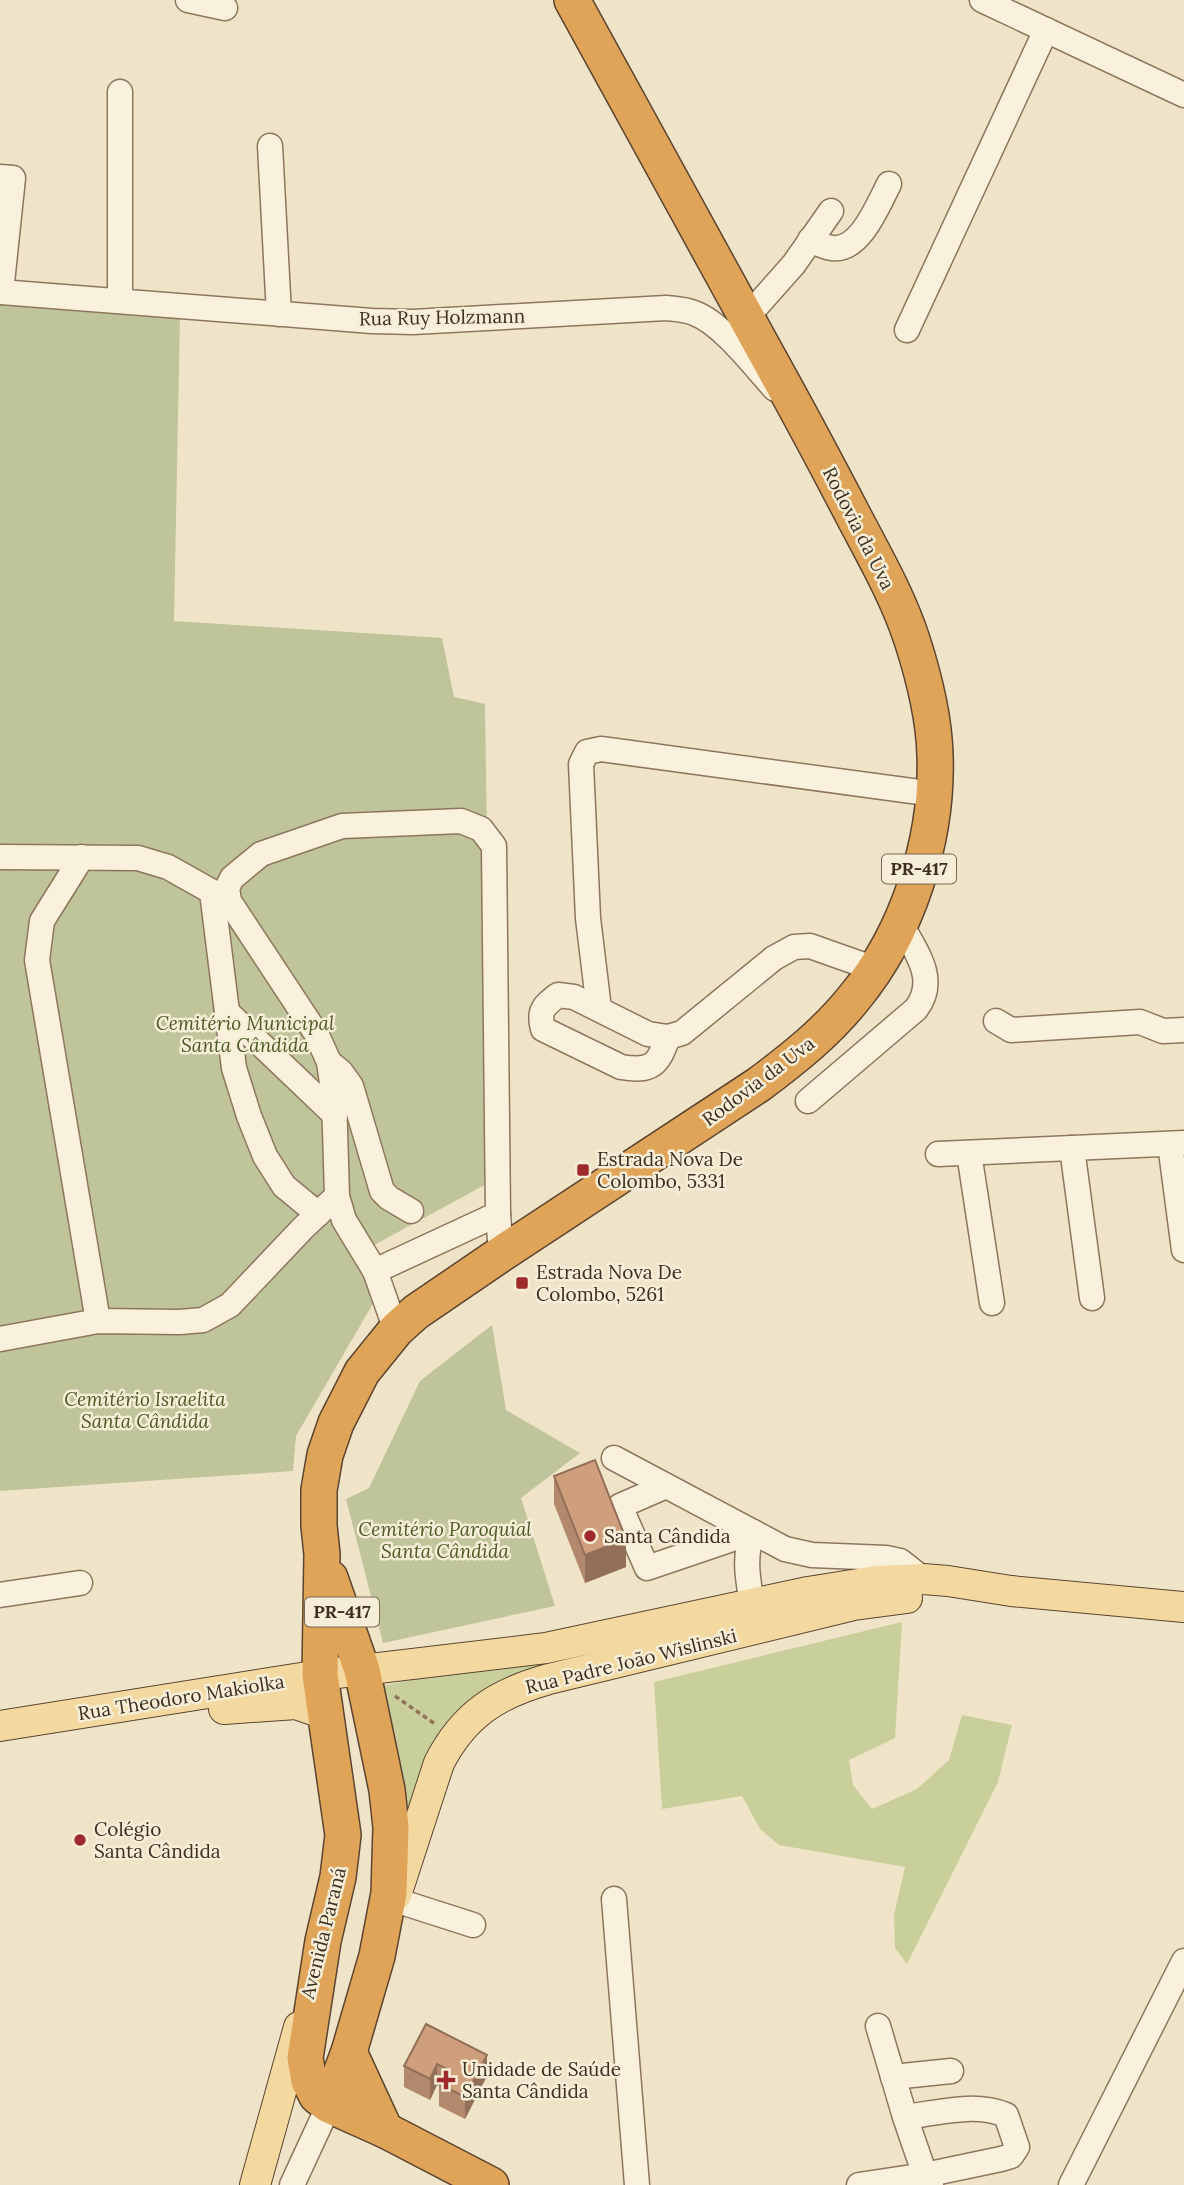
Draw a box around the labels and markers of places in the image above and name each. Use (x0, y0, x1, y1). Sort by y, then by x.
place label: Estrada Nova De Colombo, 5331 (597, 1147, 743, 1193)
marker: Estrada Nova De Colombo, 5331 (575, 1162, 591, 1178)
place label: Estrada Nova De Colombo, 5261 (536, 1260, 682, 1306)
marker: Estrada Nova De Colombo, 5261 (514, 1275, 530, 1291)
place label: Santa Cândida (604, 1524, 731, 1548)
marker: Santa Cândida (582, 1528, 598, 1544)
place label: Colégio Santa Cândida (94, 1817, 221, 1863)
marker: Colégio Santa Cândida (72, 1832, 88, 1848)
place label: Unidade de Saúde Santa Cândida (462, 2057, 621, 2103)
marker: Unidade de Saúde Santa Cândida (436, 2070, 456, 2090)

